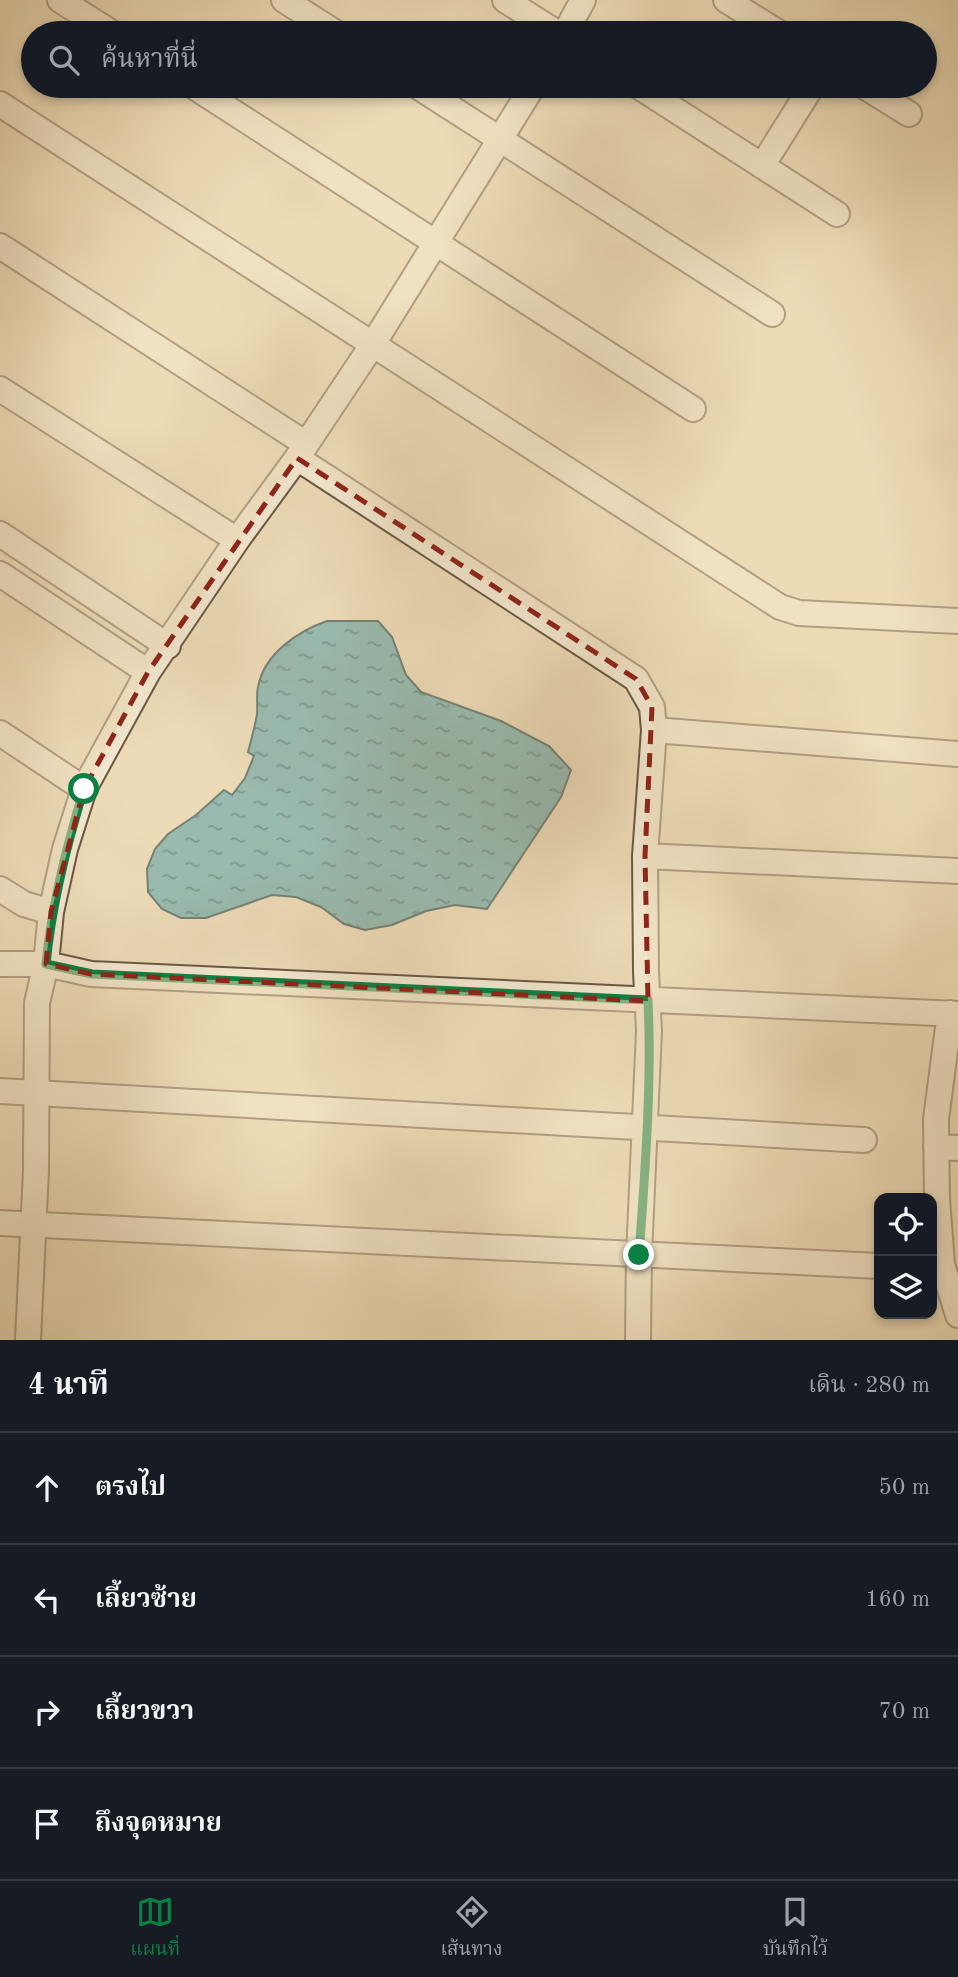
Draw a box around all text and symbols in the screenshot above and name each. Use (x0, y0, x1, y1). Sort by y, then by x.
search box (21, 21, 937, 98)
icon: search (45, 41, 83, 79)
text: ค้นหาที่นี่ (101, 47, 198, 73)
route start (68, 773, 99, 804)
map controls (874, 1193, 937, 1319)
button: locate (874, 1193, 937, 1256)
route end (623, 1239, 654, 1270)
button: layers (874, 1256, 937, 1319)
text: 4 นาที (28, 1371, 109, 1401)
text: เดิน · 280 m (808, 1374, 930, 1397)
icon: ahead (28, 1469, 66, 1507)
text: ตรงไป (95, 1475, 166, 1501)
text: 50 m (879, 1476, 930, 1499)
icon: left (28, 1581, 66, 1619)
text: เลี้ยวซ้าย (95, 1587, 197, 1613)
text: 160 m (865, 1588, 930, 1611)
icon: right (28, 1693, 66, 1731)
text: เลี้ยวขวา (95, 1699, 194, 1725)
text: 70 m (879, 1700, 930, 1723)
icon: arrive (28, 1805, 66, 1843)
text: ถึงจุดหมาย (95, 1811, 222, 1837)
tab: แผนที่ (130, 1893, 180, 1965)
tab: เส้นทาง (441, 1893, 502, 1965)
tab: บันทึกไว้ (763, 1893, 828, 1965)

